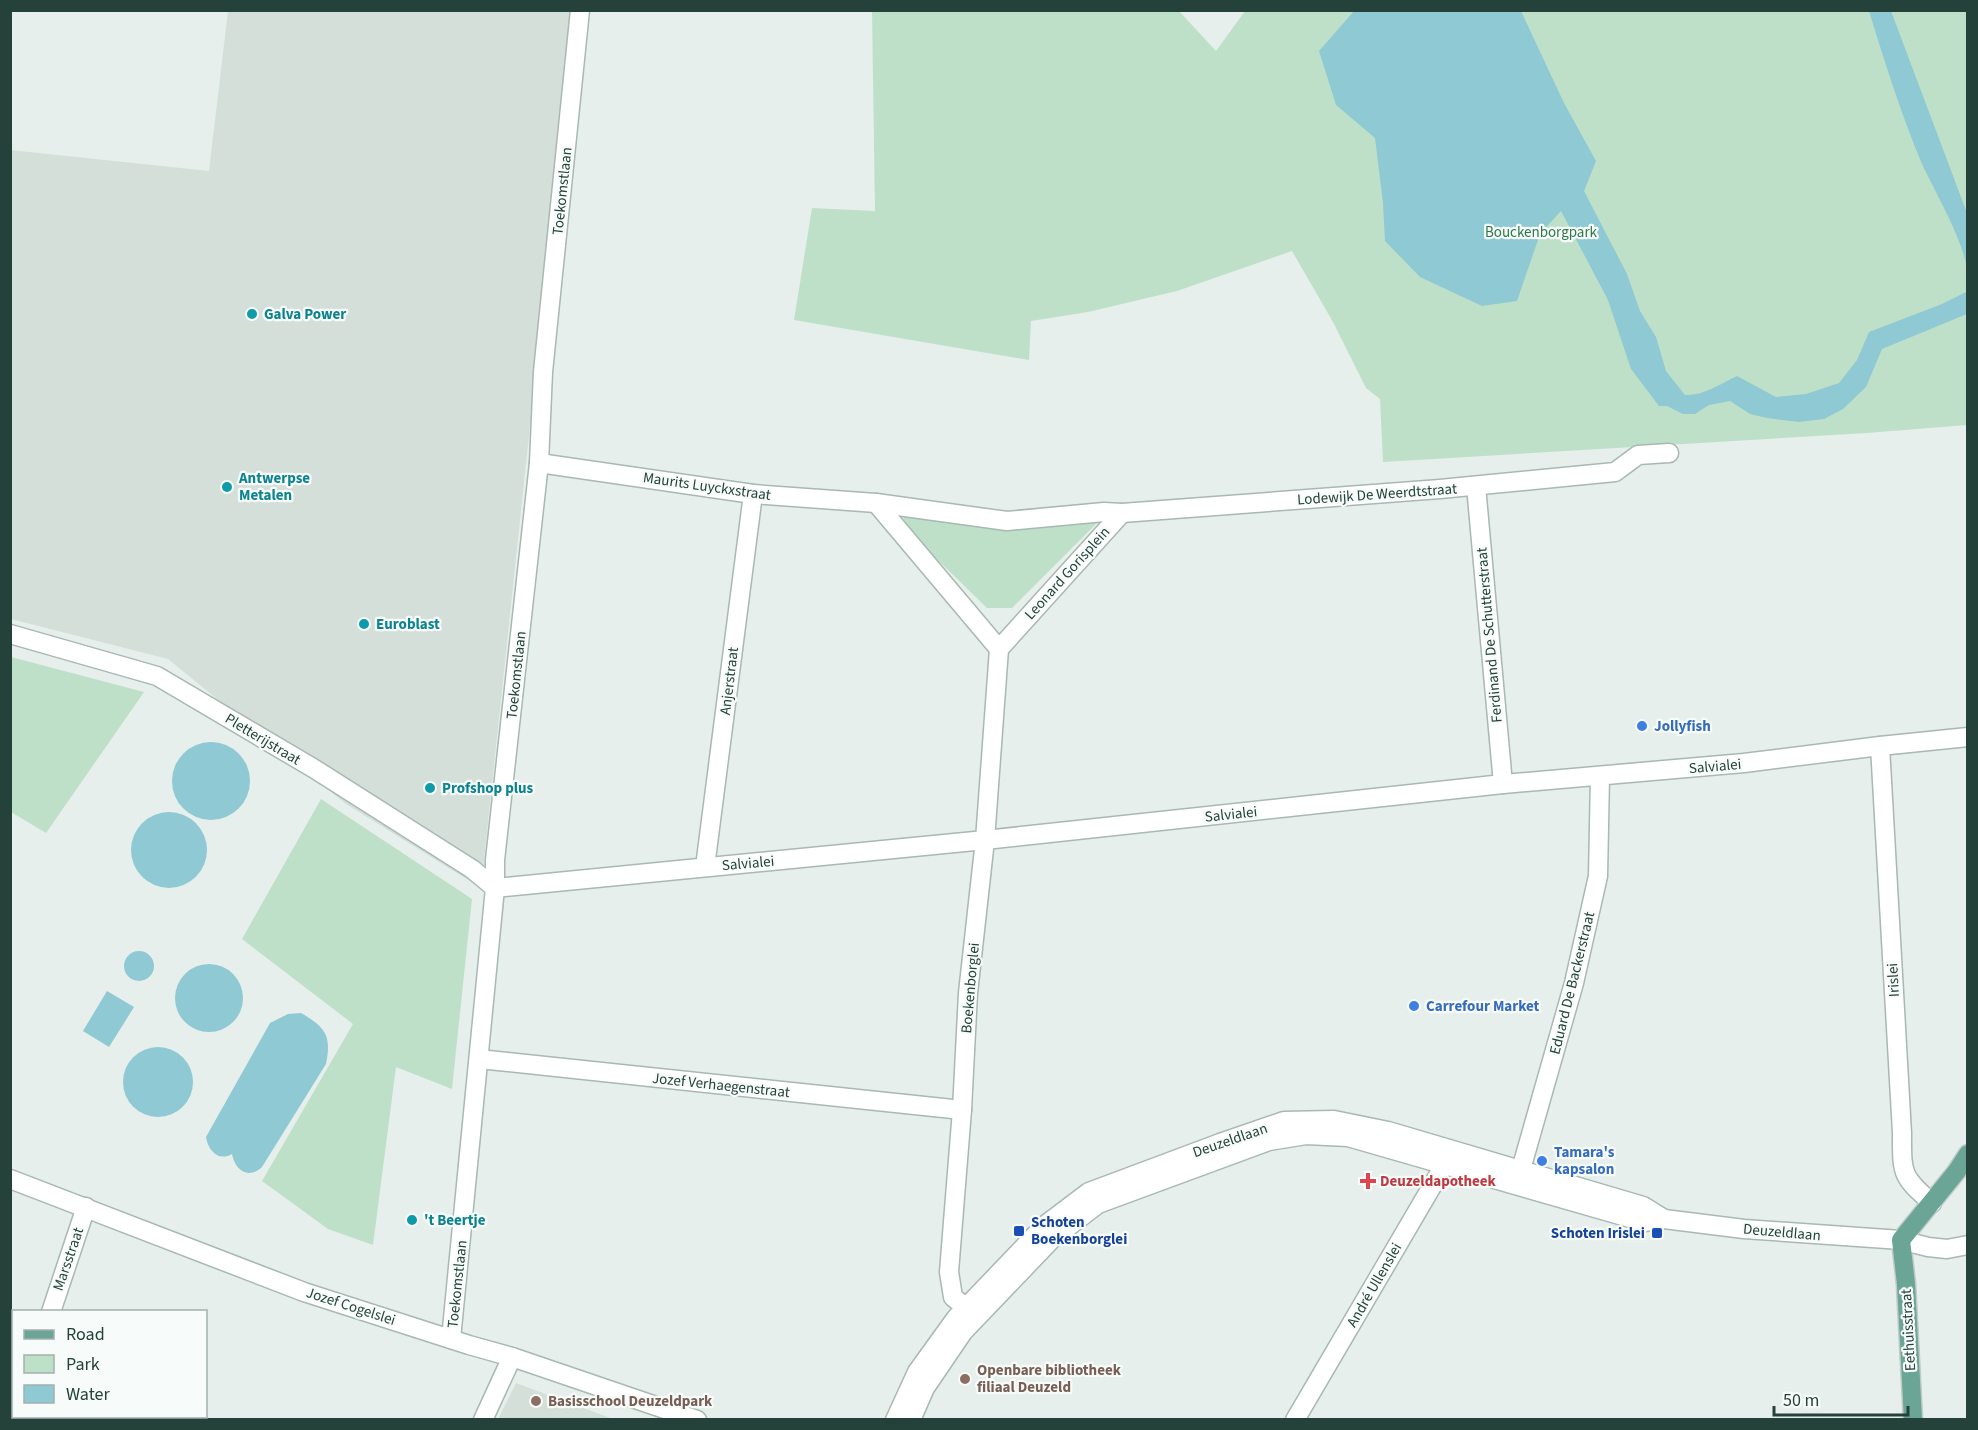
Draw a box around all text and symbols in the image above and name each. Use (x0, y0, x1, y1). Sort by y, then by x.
street label: Toekomstlaan (547, 146, 578, 236)
park label: Bouckenborgpark (1485, 222, 1598, 243)
place label: Galva Power (264, 304, 346, 325)
marker: Galva Power (245, 307, 259, 321)
street label: Maurits Luyckxstraat (642, 467, 772, 506)
place label: Antwerpse Metalen (238, 468, 310, 506)
street label: Lodewijk De Weerdtstraat (1296, 478, 1458, 511)
marker: Antwerpse Metalen (220, 480, 234, 494)
street label: Leonard Gorisplein (1020, 522, 1115, 625)
street label: Ferdinand De Schutterstraat (1471, 546, 1508, 724)
place label: Euroblast (376, 614, 440, 635)
marker: Euroblast (357, 617, 371, 631)
street label: Toekomstlaan (501, 630, 532, 720)
street label: Anjerstraat (715, 646, 744, 716)
street label: Pletterijstraat (221, 708, 305, 770)
place label: Jollyfish (1654, 716, 1711, 737)
marker: Jollyfish (1635, 719, 1649, 733)
street label: Salvialei (1688, 754, 1742, 779)
place label: Profshop plus (442, 778, 534, 799)
marker: Profshop plus (423, 781, 437, 795)
street label: Salvialei (1204, 801, 1258, 828)
street label: Salvialei (721, 851, 775, 876)
street label: Eduard De Backerstraat (1545, 909, 1600, 1057)
street label: Boekenborglei (956, 942, 985, 1034)
street label: Irislei (1882, 962, 1905, 998)
place label: Carrefour Market (1426, 996, 1540, 1017)
marker: Carrefour Market (1407, 999, 1421, 1013)
street label: Jozef Verhaegenstraat (651, 1068, 791, 1103)
street label: Deuzeldlaan (1190, 1118, 1270, 1163)
place label: Tamara's kapsalon (1554, 1142, 1615, 1180)
marker: Tamara's kapsalon (1535, 1154, 1549, 1168)
place label: Deuzeldapotheek (1380, 1171, 1496, 1192)
marker: Deuzeldapotheek (1361, 1174, 1375, 1188)
place label: 't Beertje (424, 1210, 486, 1231)
place label: Schoten Boekenborglei (1031, 1212, 1127, 1250)
marker: 't Beertje (405, 1213, 419, 1227)
street label: Deuzeldlaan (1742, 1219, 1822, 1246)
place label: Schoten Irislei (1551, 1223, 1645, 1244)
marker: Schoten Boekenborglei (1012, 1224, 1026, 1238)
street label: Marsstraat (48, 1225, 89, 1294)
marker: Schoten Irislei (1650, 1226, 1664, 1240)
street label: Toekomstlaan (442, 1239, 473, 1329)
street label: André Ullenslei (1342, 1239, 1407, 1331)
street label: Jozef Cogelslei (303, 1282, 398, 1331)
street label: Eethuisstraat (1896, 1288, 1921, 1372)
legend (12, 1310, 207, 1418)
text: Road (66, 1322, 105, 1347)
text: Park (66, 1352, 100, 1377)
place label: Openbare bibliotheek filiaal Deuzeld (977, 1360, 1122, 1398)
marker: Openbare bibliotheek filiaal Deuzeld (958, 1372, 972, 1386)
scale bar (1774, 1379, 1908, 1417)
text: Water (66, 1382, 110, 1407)
text: 50 m (1783, 1388, 1819, 1413)
place label: Basisschool Deuzeldpark (548, 1391, 713, 1412)
marker: Basisschool Deuzeldpark (529, 1394, 543, 1408)

